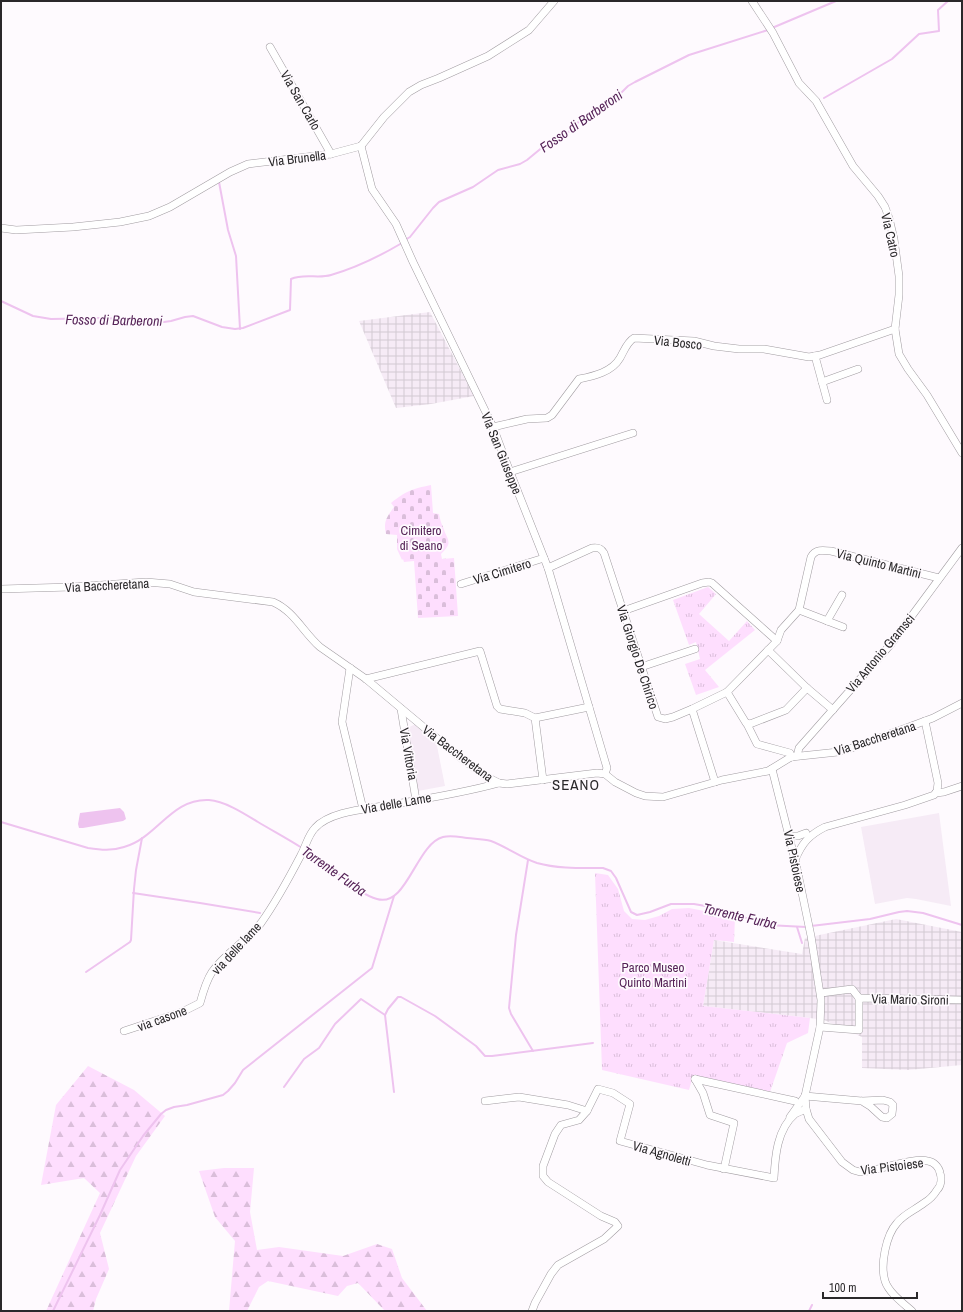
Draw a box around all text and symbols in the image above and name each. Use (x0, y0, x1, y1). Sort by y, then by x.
street label: Via San Carlo (277, 67, 325, 133)
water label: Fosso di Barberoni (536, 85, 627, 156)
street label: Via Brunella (267, 147, 327, 170)
street label: Via Catro (877, 211, 904, 259)
water label: Fosso di Barberoni (65, 310, 164, 330)
street label: Via Bosco (653, 332, 703, 353)
street label: Via San Giuseppe (477, 410, 526, 497)
park label: Cimitero di Seano (400, 522, 442, 554)
street label: Via Quinto Martini (835, 545, 923, 582)
street label: Via Cimitero (471, 555, 533, 588)
street label: Via Baccheretana (64, 575, 150, 596)
street label: Via Giorgio De Chirico (613, 603, 662, 711)
street label: Via Antonio Gramsci (842, 610, 918, 696)
street label: Via Baccheretana (832, 717, 918, 760)
street label: Via Baccheretana (419, 721, 497, 786)
street label: Via Vittoria (396, 727, 421, 782)
district label: SEANO (552, 774, 600, 795)
street label: Via delle Lame (360, 789, 433, 818)
street label: Via Pistoiese (780, 828, 809, 894)
water label: Torrente Furba (298, 842, 370, 900)
water label: Torrente Furba (701, 899, 779, 933)
street label: via delle lame (208, 918, 265, 978)
park label: Parco Museo Quinto Martini (619, 959, 687, 991)
street label: Via Mario Sironi (871, 990, 949, 1009)
street label: via casone (135, 1002, 189, 1035)
street label: Via Agnoletti (631, 1137, 693, 1170)
street label: Via Pistoiese (860, 1154, 925, 1179)
scale bar (823, 1274, 917, 1300)
text: 100 m (829, 1280, 856, 1296)

